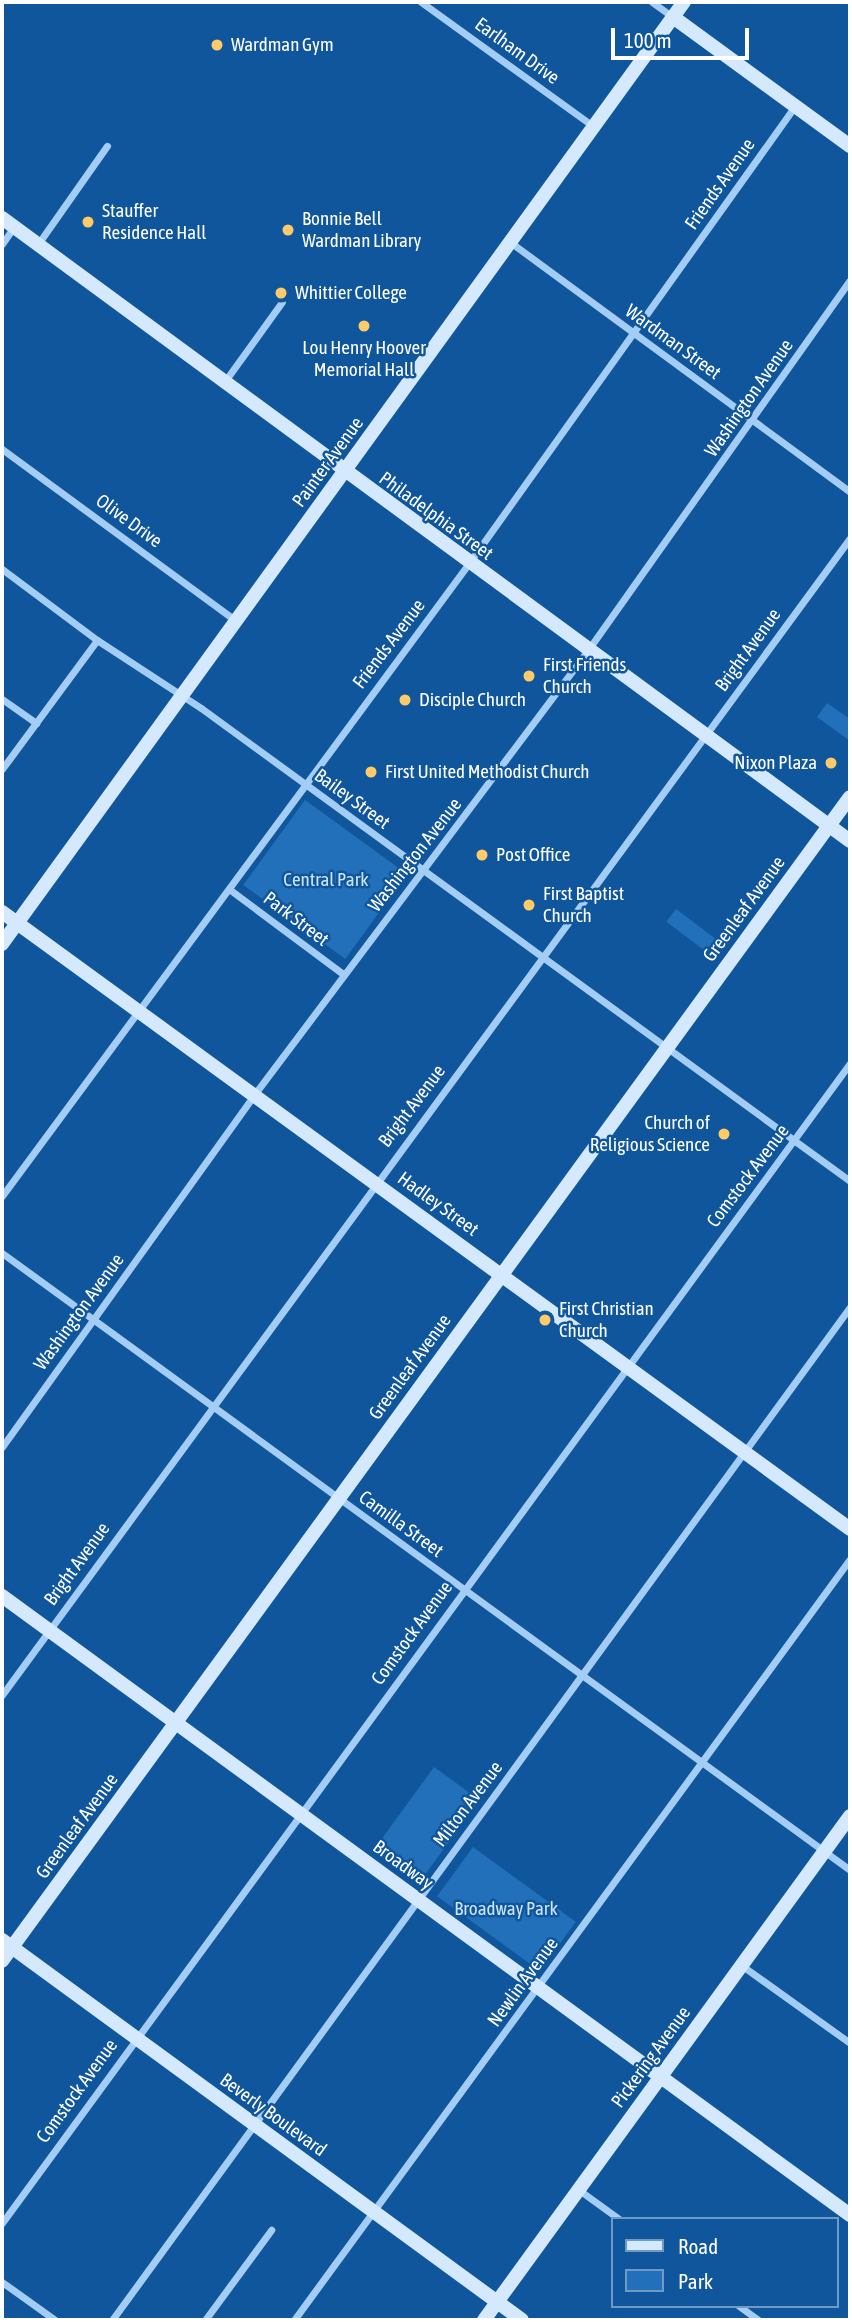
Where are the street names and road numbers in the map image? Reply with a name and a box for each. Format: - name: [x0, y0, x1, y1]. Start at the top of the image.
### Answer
- street label: Earlham Drive: [470, 13, 564, 89]
- street label: Friends Avenue: [680, 134, 760, 234]
- street label: Wardman Street: [621, 300, 725, 384]
- street label: Washington Avenue: [700, 335, 798, 461]
- street label: Painter Avenue: [288, 412, 368, 512]
- street label: Philadelphia Street: [375, 467, 497, 565]
- street label: Olive Drive: [91, 489, 167, 553]
- street label: Friends Avenue: [348, 595, 430, 693]
- street label: Bright Avenue: [710, 604, 786, 696]
- street label: Bailey Street: [310, 764, 394, 834]
- street label: Washington Avenue: [363, 793, 467, 917]
- street label: Greenleaf Avenue: [698, 852, 790, 966]
- street label: Park Street: [259, 887, 333, 951]
- street label: Bright Avenue: [374, 1060, 450, 1152]
- street label: Comstock Avenue: [702, 1120, 794, 1232]
- street label: Hadley Street: [393, 1167, 483, 1241]
- street label: Washington Avenue: [29, 1249, 129, 1375]
- street label: Greenleaf Avenue: [364, 1310, 456, 1424]
- street label: Camilla Street: [354, 1486, 448, 1562]
- street label: Bright Avenue: [39, 1518, 115, 1610]
- street label: Comstock Avenue: [367, 1577, 457, 1689]
- street label: Milton Avenue: [429, 1757, 507, 1851]
- street label: Greenleaf Avenue: [31, 1769, 123, 1883]
- street label: Broadway: [368, 1835, 438, 1895]
- street label: Newlin Avenue: [483, 1933, 563, 2031]
- street label: Pickering Avenue: [607, 2002, 695, 2112]
- street label: Comstock Avenue: [32, 2035, 122, 2147]
- street label: Beverly Boulevard: [215, 2069, 331, 2161]

